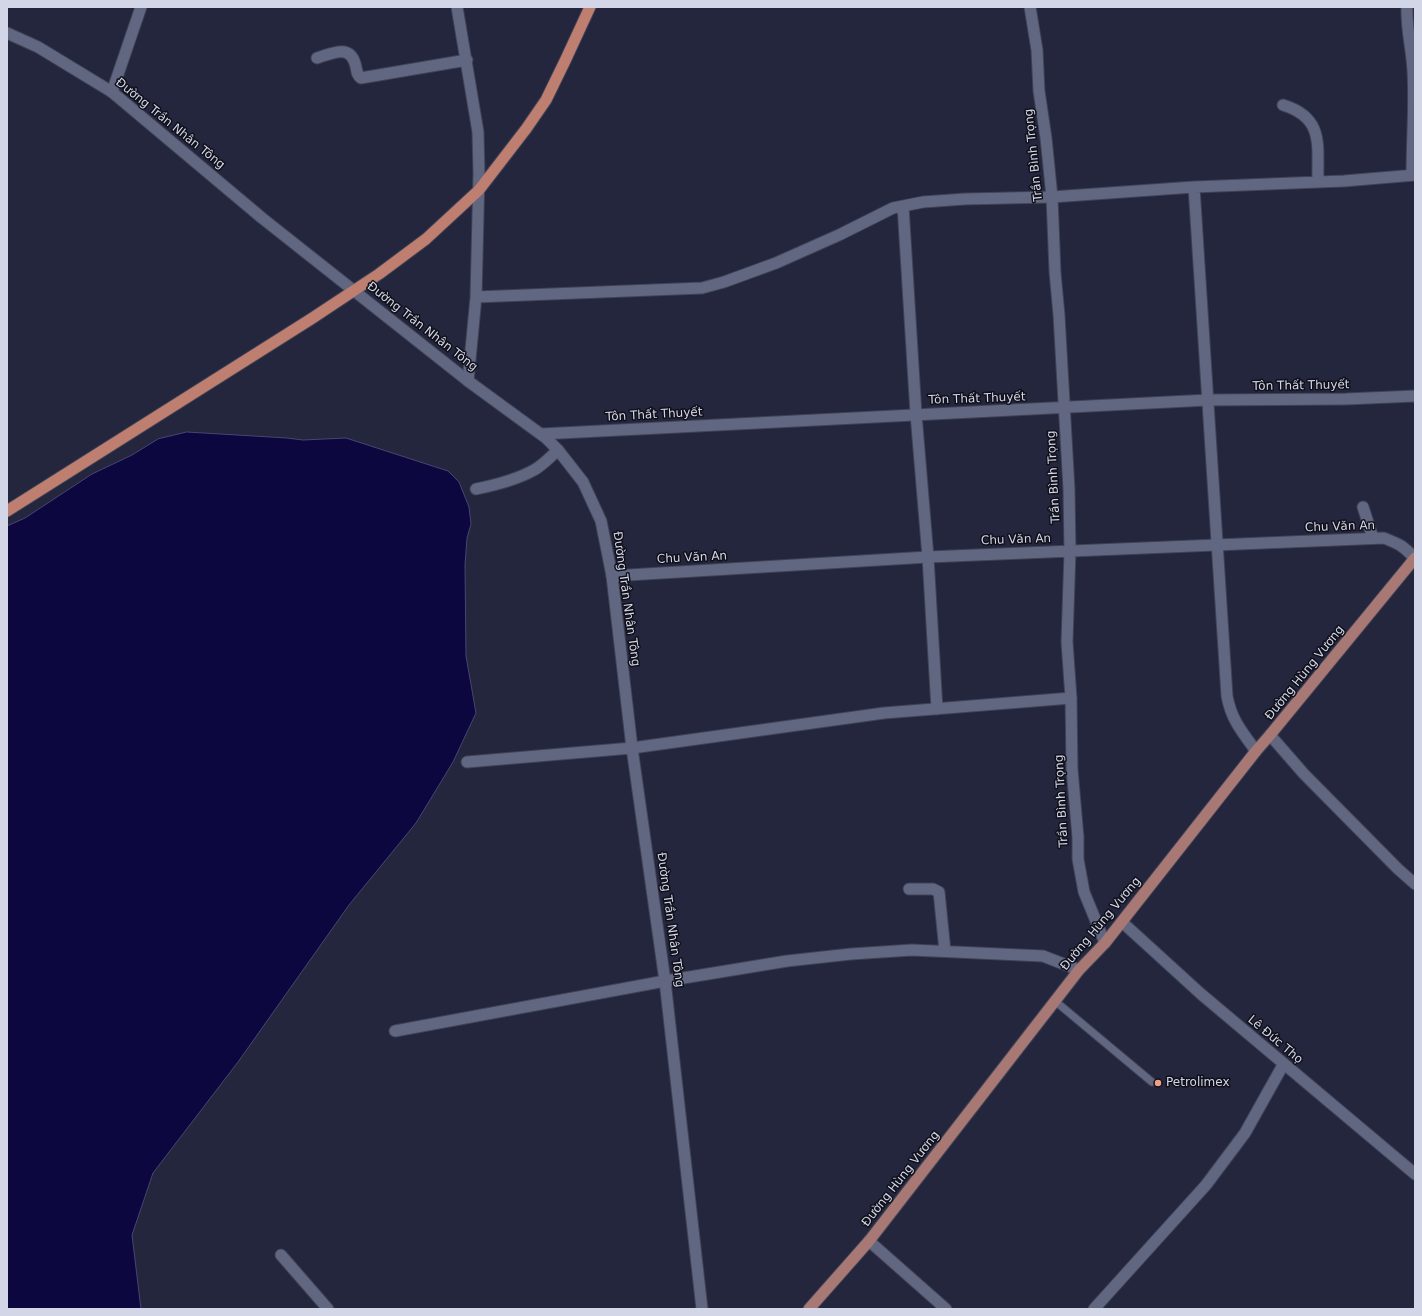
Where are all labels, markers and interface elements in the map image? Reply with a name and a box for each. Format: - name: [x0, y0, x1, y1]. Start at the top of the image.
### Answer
- street label: Đường Trần Nhân Tông: [113, 76, 227, 172]
- street label: Trần Bình Trọng: [1022, 108, 1046, 202]
- street label: Đường Trần Nhân Tông: [364, 279, 480, 375]
- street label: Tôn Thất Thuyết: [1252, 378, 1350, 394]
- street label: Tôn Thất Thuyết: [928, 390, 1026, 408]
- street label: Tôn Thất Thuyết: [605, 405, 703, 425]
- street label: Trần Bình Trọng: [1044, 430, 1064, 524]
- street label: Chu Văn An: [1305, 519, 1375, 535]
- street label: Đường Trần Nhân Tông: [609, 531, 643, 667]
- street label: Chu Văn An: [981, 532, 1051, 548]
- street label: Chu Văn An: [657, 549, 727, 567]
- street label: Đường Hùng Vương: [1262, 623, 1348, 723]
- street label: Trần Bình Trọng: [1052, 754, 1072, 848]
- street label: Đường Trần Nhân Tông: [653, 852, 687, 988]
- street label: Đường Hùng Vương: [1058, 874, 1144, 974]
- street label: Lê Đức Thọ: [1245, 1013, 1305, 1067]
- place label: Petrolimex: [1166, 1076, 1230, 1090]
- marker: Petrolimex: [1153, 1078, 1163, 1088]
- street label: Đường Hùng Vương: [859, 1128, 943, 1230]

